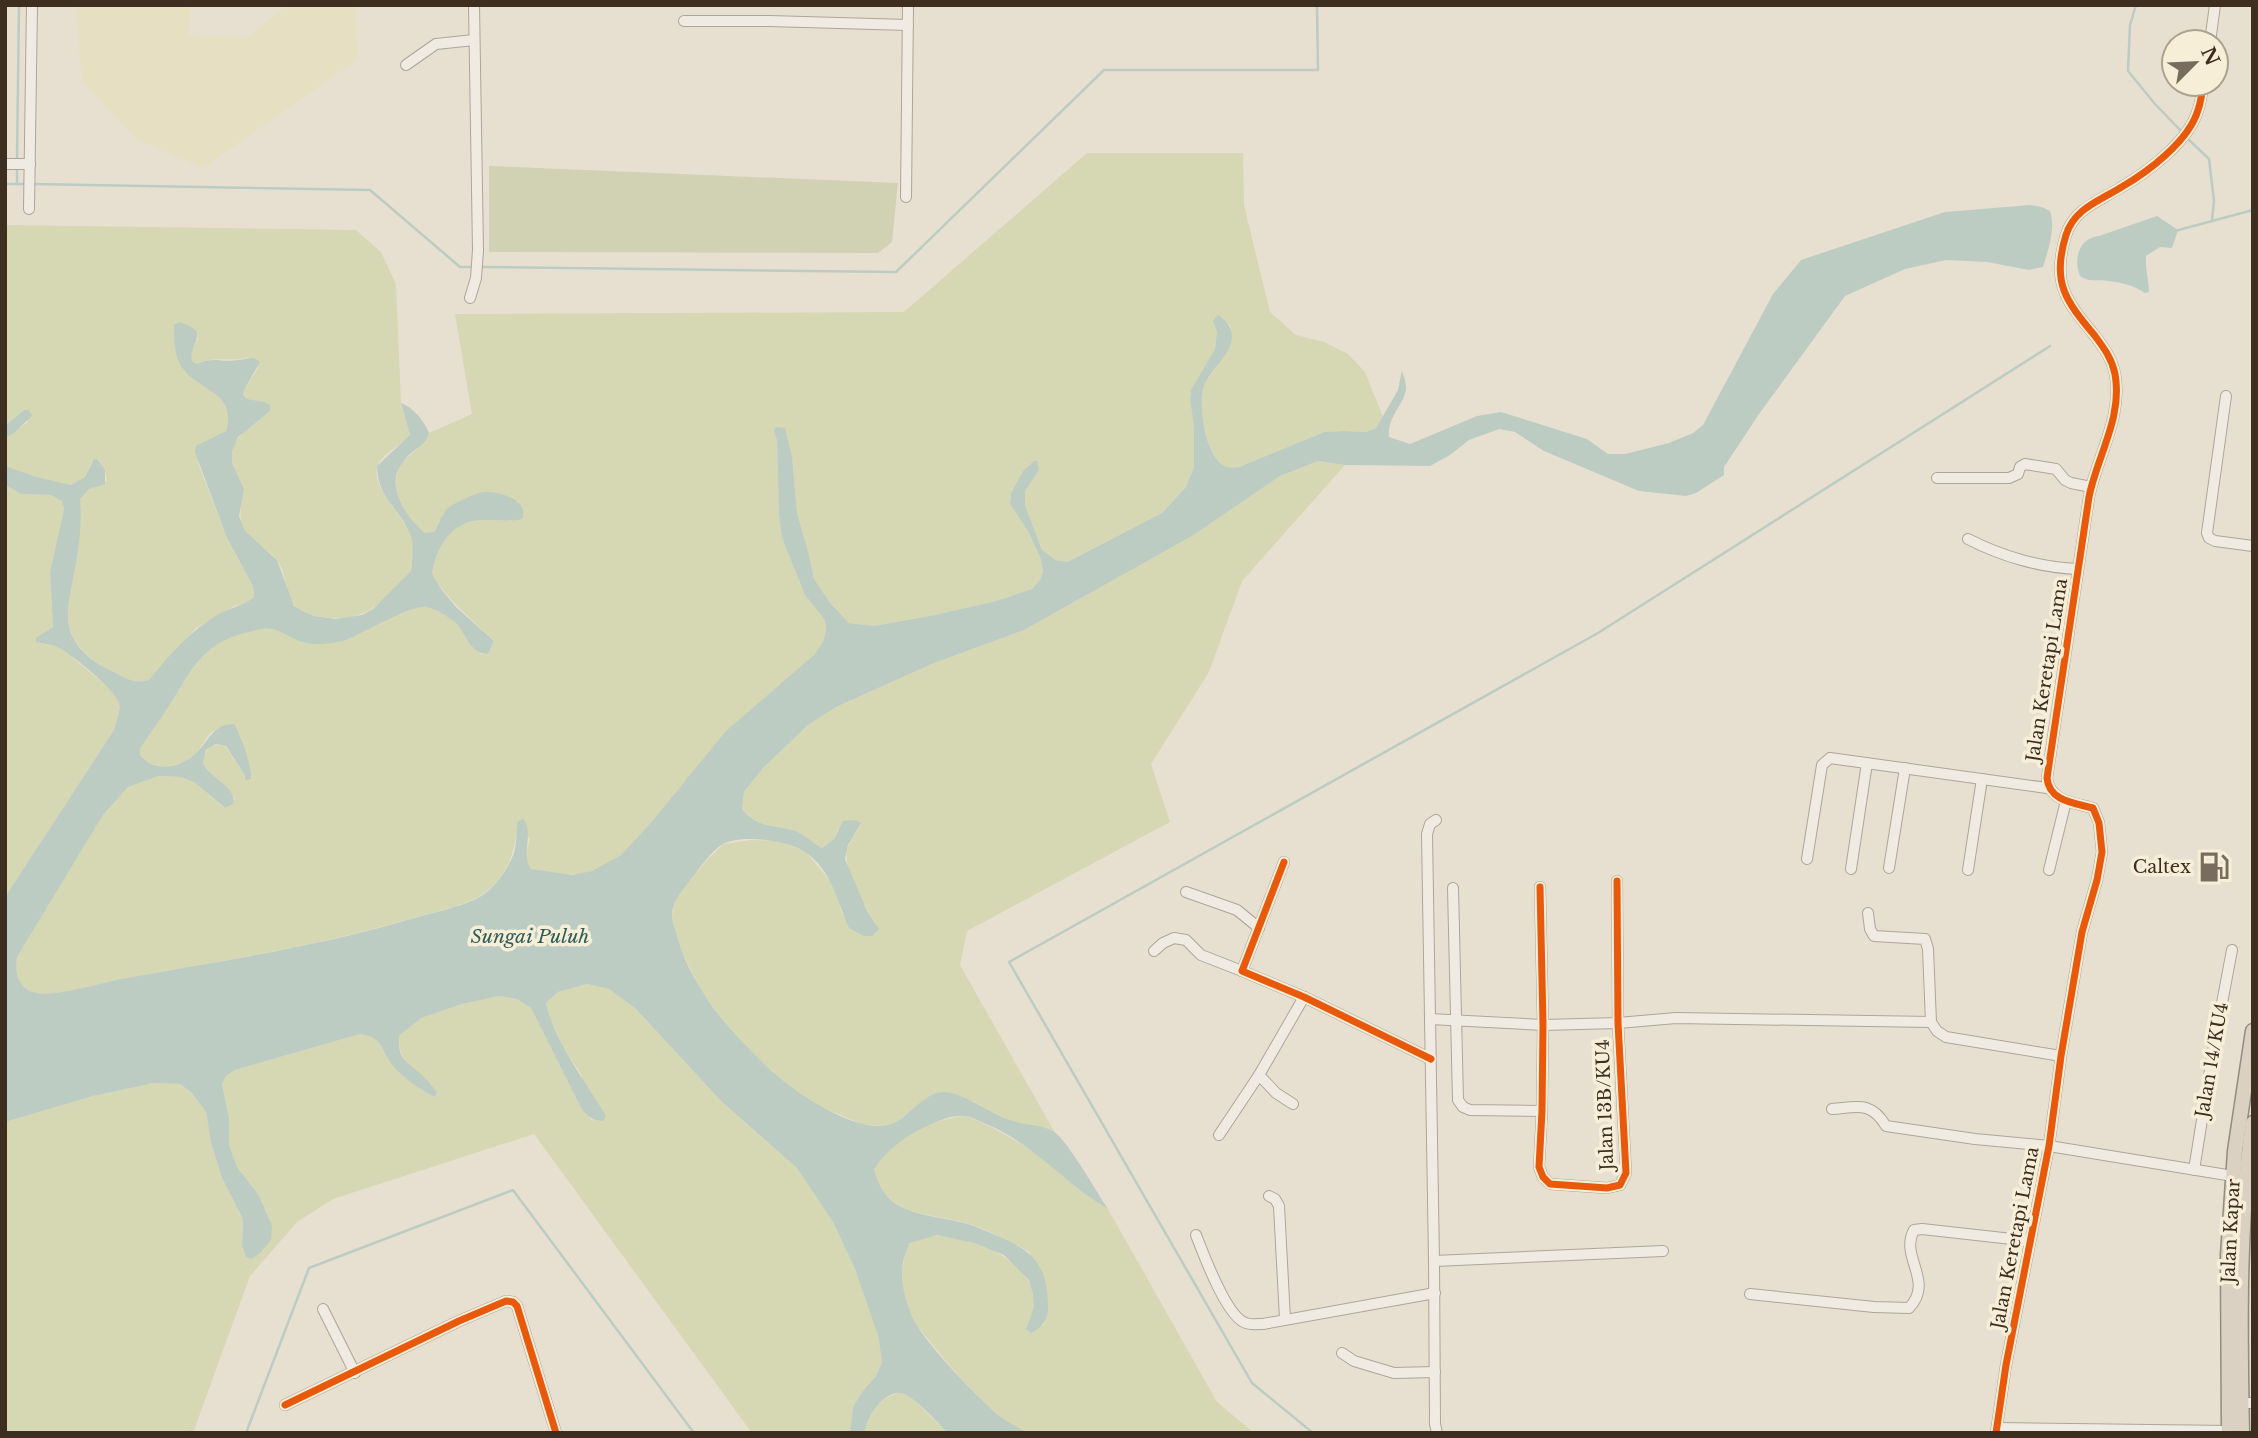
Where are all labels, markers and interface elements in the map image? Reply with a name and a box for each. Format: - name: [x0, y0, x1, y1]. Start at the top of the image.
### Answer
- north arrow: [2160, 28, 2230, 98]
- text: N: [2196, 43, 2224, 69]
- street label: Jalan Keretapi Lama: [2021, 577, 2072, 765]
- fuel station icon: Caltex: [2197, 850, 2231, 884]
- place label: Caltex: [2133, 856, 2191, 878]
- water label: Sungai Puluh: [471, 925, 590, 948]
- street label: Jalan 14/KU4: [2191, 1001, 2233, 1121]
- street label: Jalan 13B/KU4: [1592, 1039, 1618, 1173]
- street label: Jalan Keretapi Lama: [1986, 1145, 2043, 1333]
- street label: Jalan Kapar: [2217, 1178, 2245, 1286]

